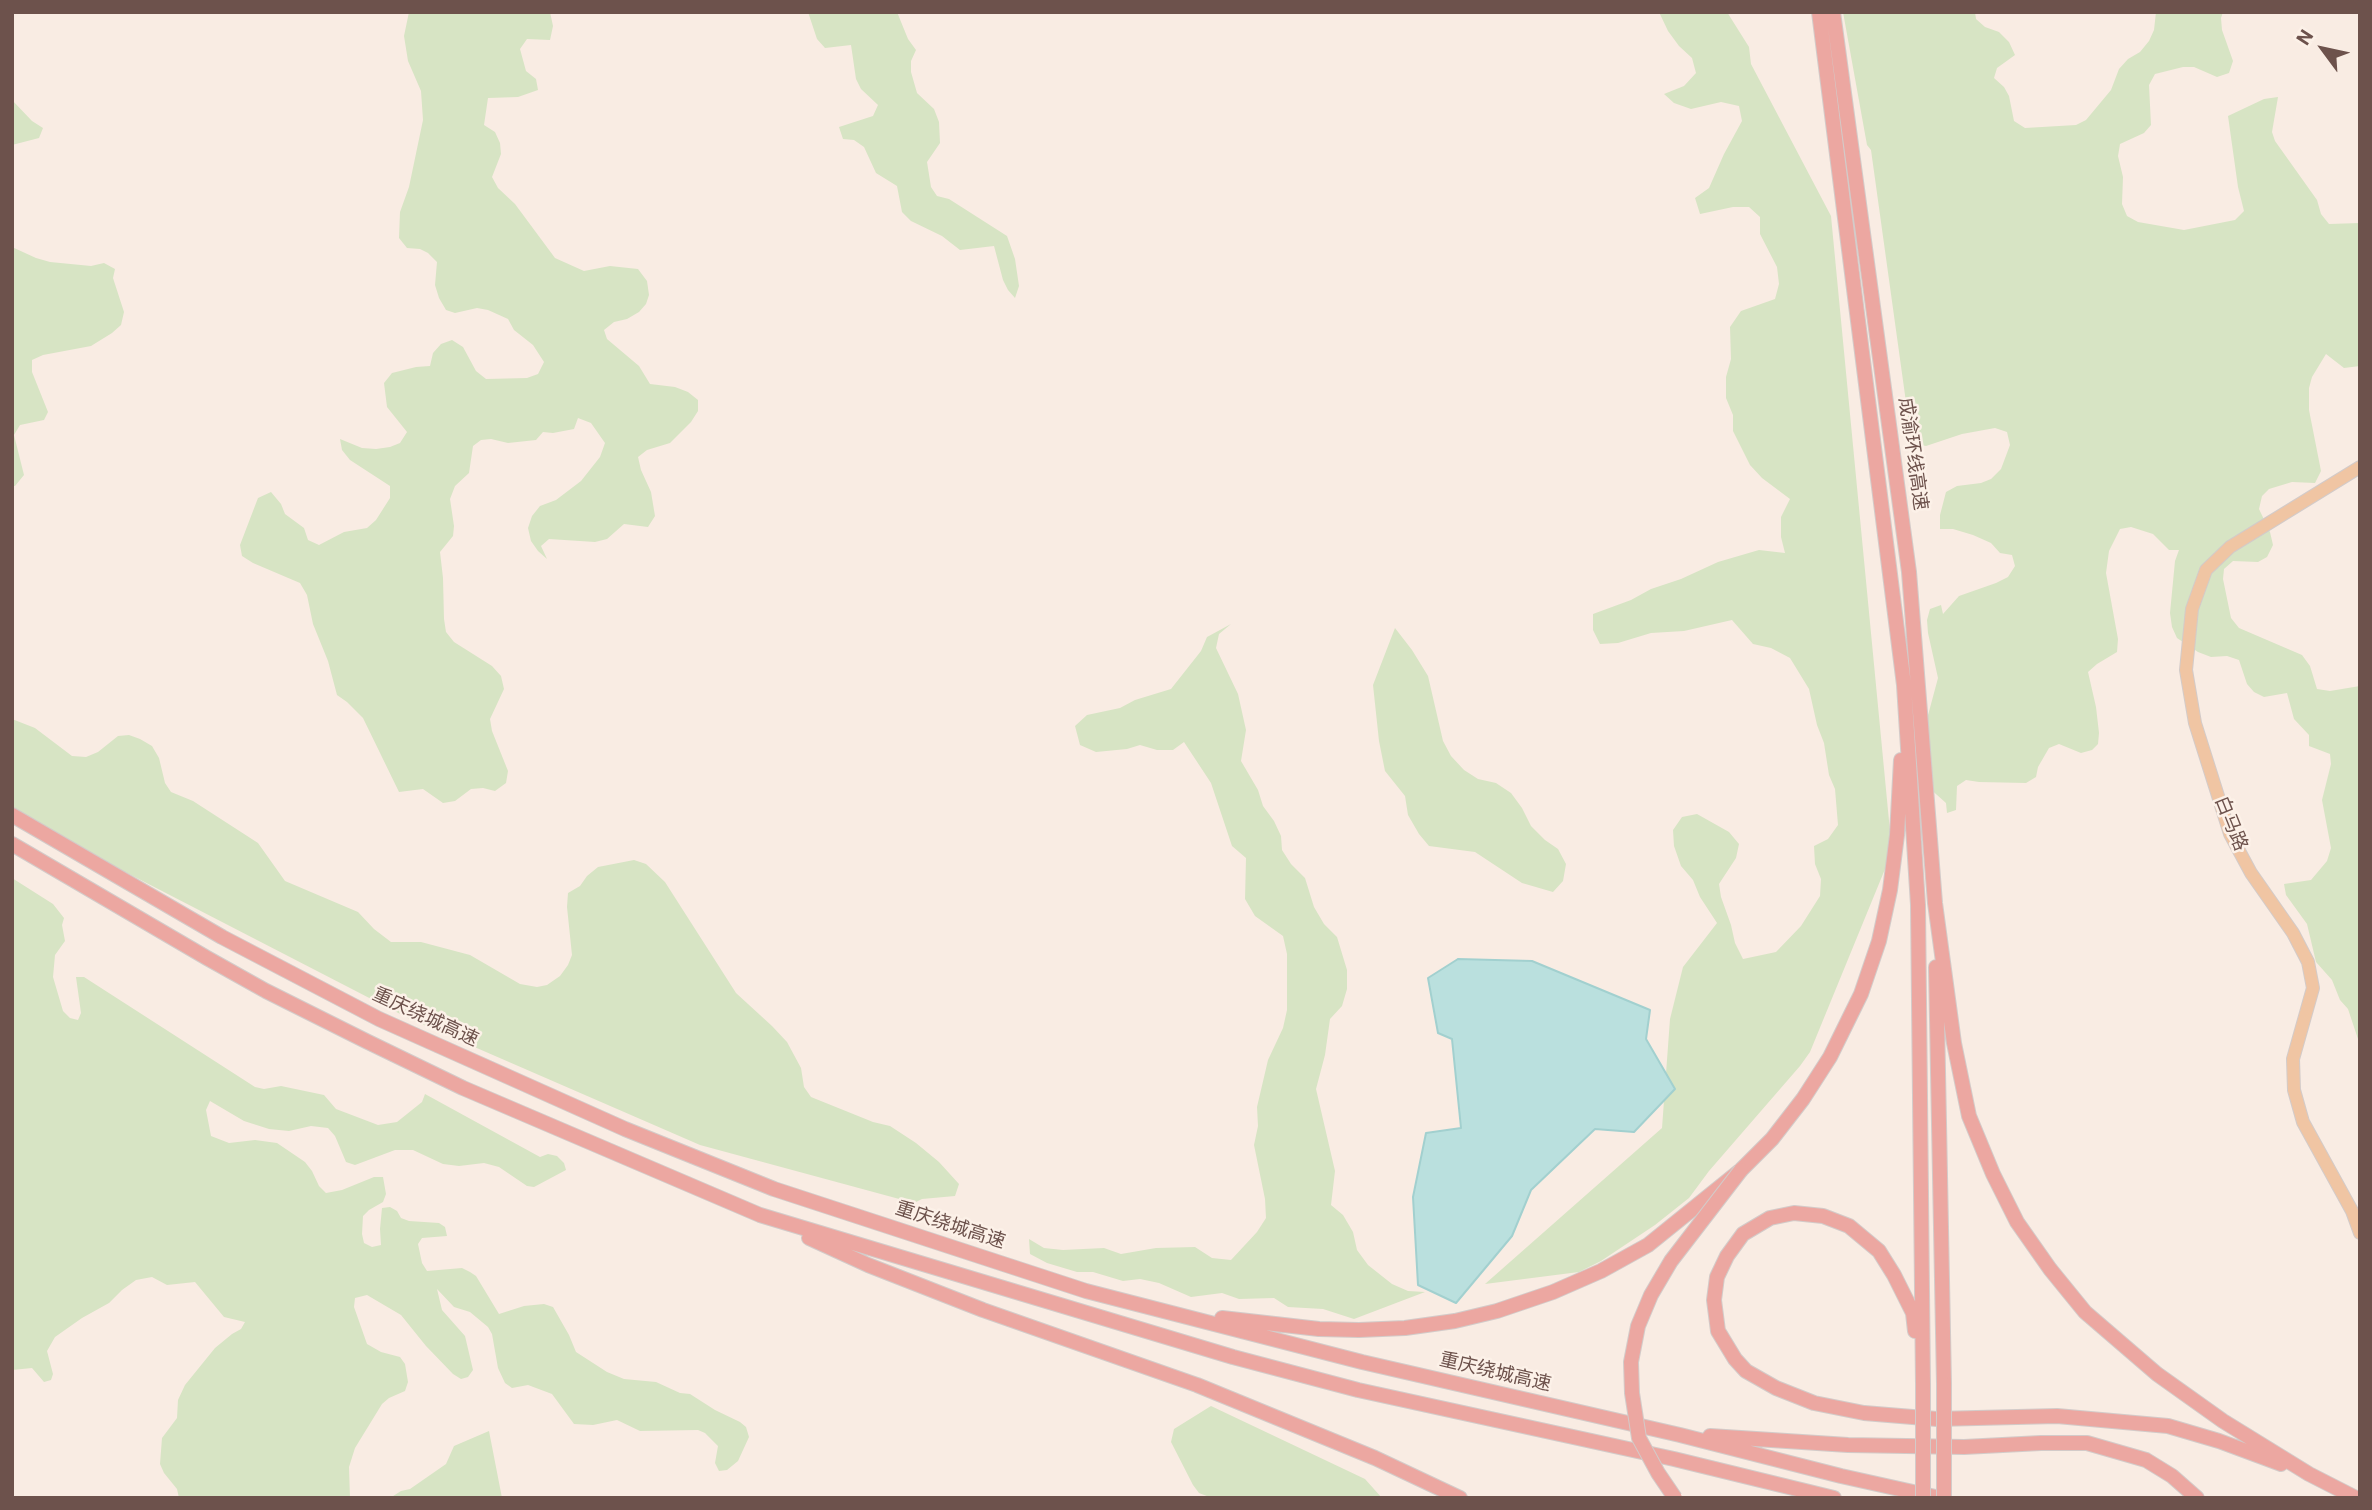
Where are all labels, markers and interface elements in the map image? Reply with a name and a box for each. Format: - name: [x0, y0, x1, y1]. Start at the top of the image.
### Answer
- north arrow: [2288, 14, 2358, 84]
- text: N: [2292, 25, 2318, 49]
- street label: 成渝环线高速: [1893, 396, 1931, 512]
- street label: 白马路: [2209, 793, 2251, 855]
- street label: 重庆绕城高速: [369, 984, 481, 1052]
- street label: 重庆绕城高速: [892, 1198, 1008, 1254]
- street label: 重庆绕城高速: [1437, 1349, 1553, 1397]

